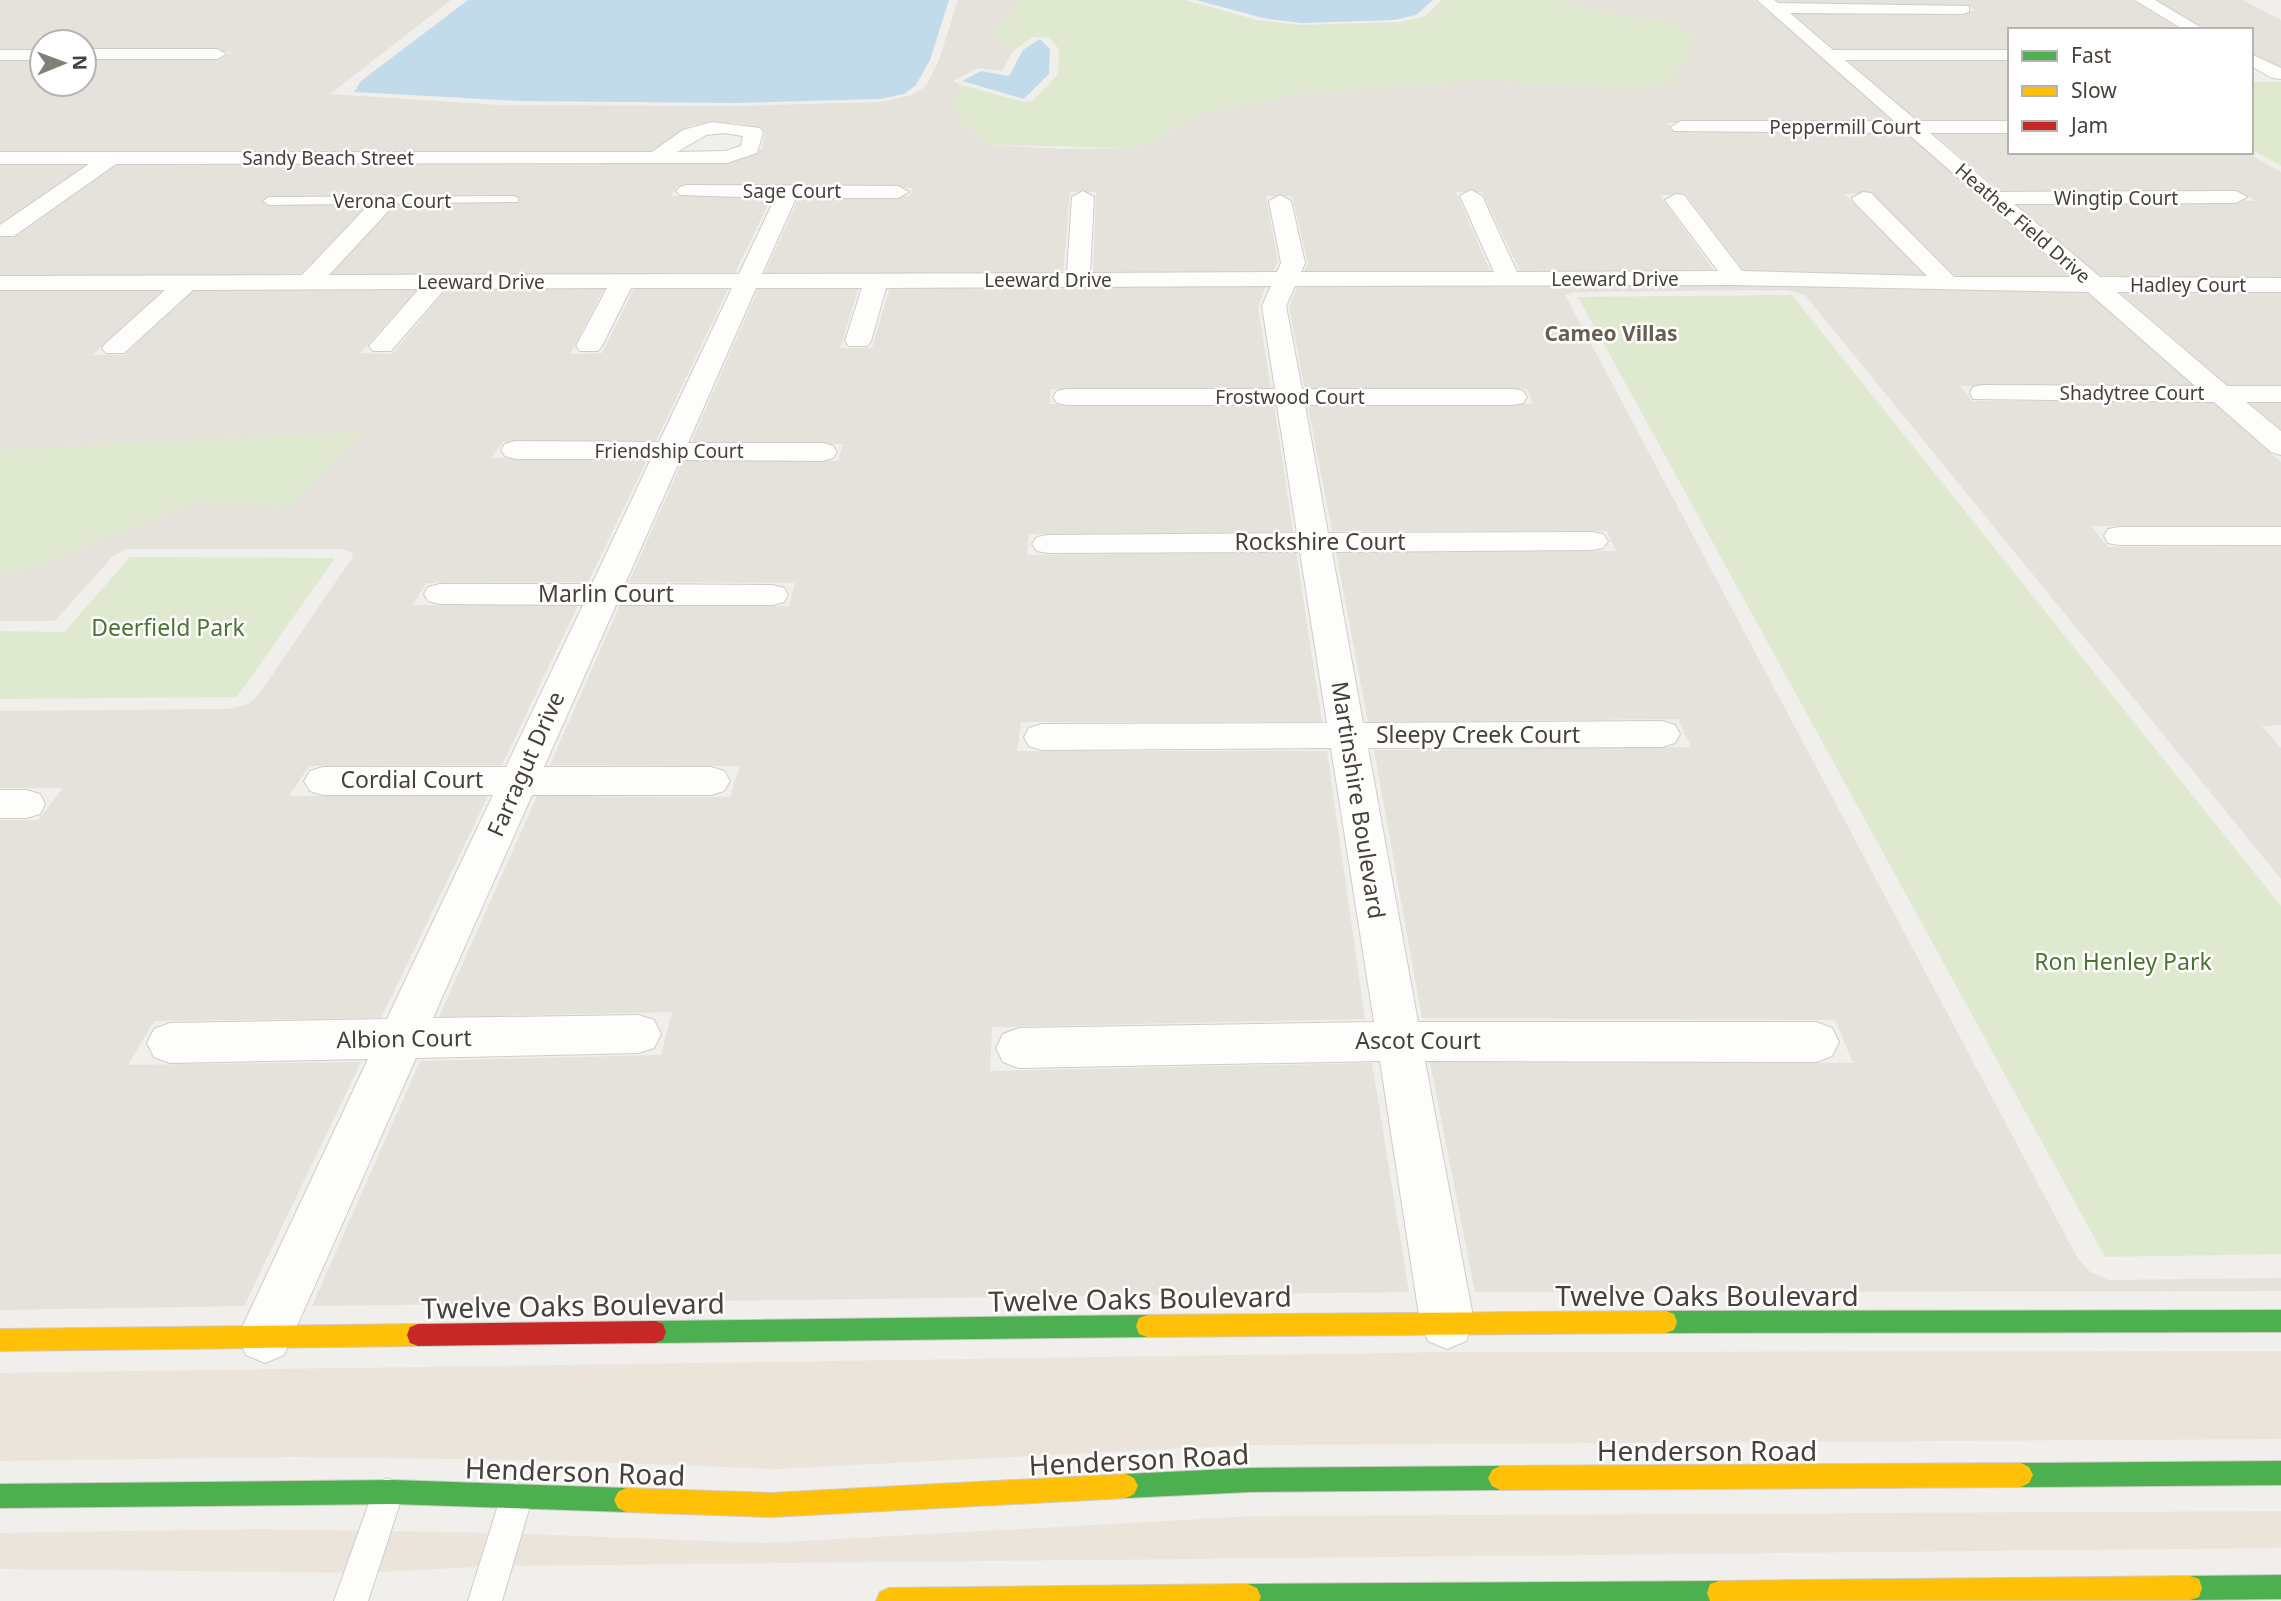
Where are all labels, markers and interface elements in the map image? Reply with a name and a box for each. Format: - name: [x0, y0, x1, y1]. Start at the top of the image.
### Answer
- north arrow: [28, 28, 98, 98]
- legend: [2008, 28, 2253, 154]
- text: Fast: [2071, 41, 2112, 69]
- text: N: [67, 55, 93, 71]
- text: Slow: [2071, 76, 2117, 104]
- text: Jam: [2069, 111, 2108, 139]
- street label: Peppermill Court: [1769, 114, 1921, 140]
- street label: Sandy Beach Street: [242, 145, 414, 171]
- street label: Heather Field Drive: [1950, 157, 2096, 289]
- street label: Sage Court: [743, 178, 841, 204]
- street label: Wingtip Court: [2054, 185, 2178, 211]
- street label: Verona Court: [333, 188, 451, 214]
- street label: Leeward Drive: [1551, 266, 1679, 292]
- street label: Leeward Drive: [984, 267, 1112, 293]
- street label: Leeward Drive: [417, 269, 545, 295]
- street label: Hadley Court: [2130, 272, 2246, 298]
- district label: Cameo Villas: [1544, 319, 1678, 347]
- street label: Shadytree Court: [2060, 380, 2205, 406]
- street label: Frostwood Court: [1215, 384, 1365, 410]
- street label: Friendship Court: [594, 438, 744, 464]
- street label: Rockshire Court: [1234, 525, 1406, 557]
- street label: Marlin Court: [538, 577, 674, 609]
- park label: Deerfield Park: [91, 611, 246, 643]
- street label: Martinshire Boulevard: [1324, 679, 1394, 921]
- street label: Farragut Drive: [479, 686, 571, 841]
- street label: Sleepy Creek Court: [1376, 718, 1580, 750]
- street label: Cordial Court: [341, 763, 483, 795]
- park label: Ron Henley Park: [2034, 945, 2212, 977]
- street label: Albion Court: [336, 1021, 472, 1055]
- street label: Ascot Court: [1355, 1024, 1481, 1056]
- street label: Twelve Oaks Boulevard: [988, 1276, 1292, 1320]
- street label: Twelve Oaks Boulevard: [1555, 1276, 1859, 1314]
- street label: Twelve Oaks Boulevard: [421, 1283, 725, 1327]
- street label: Henderson Road: [1597, 1431, 1817, 1469]
- street label: Henderson Road: [1028, 1434, 1250, 1484]
- street label: Henderson Road: [464, 1448, 686, 1494]

